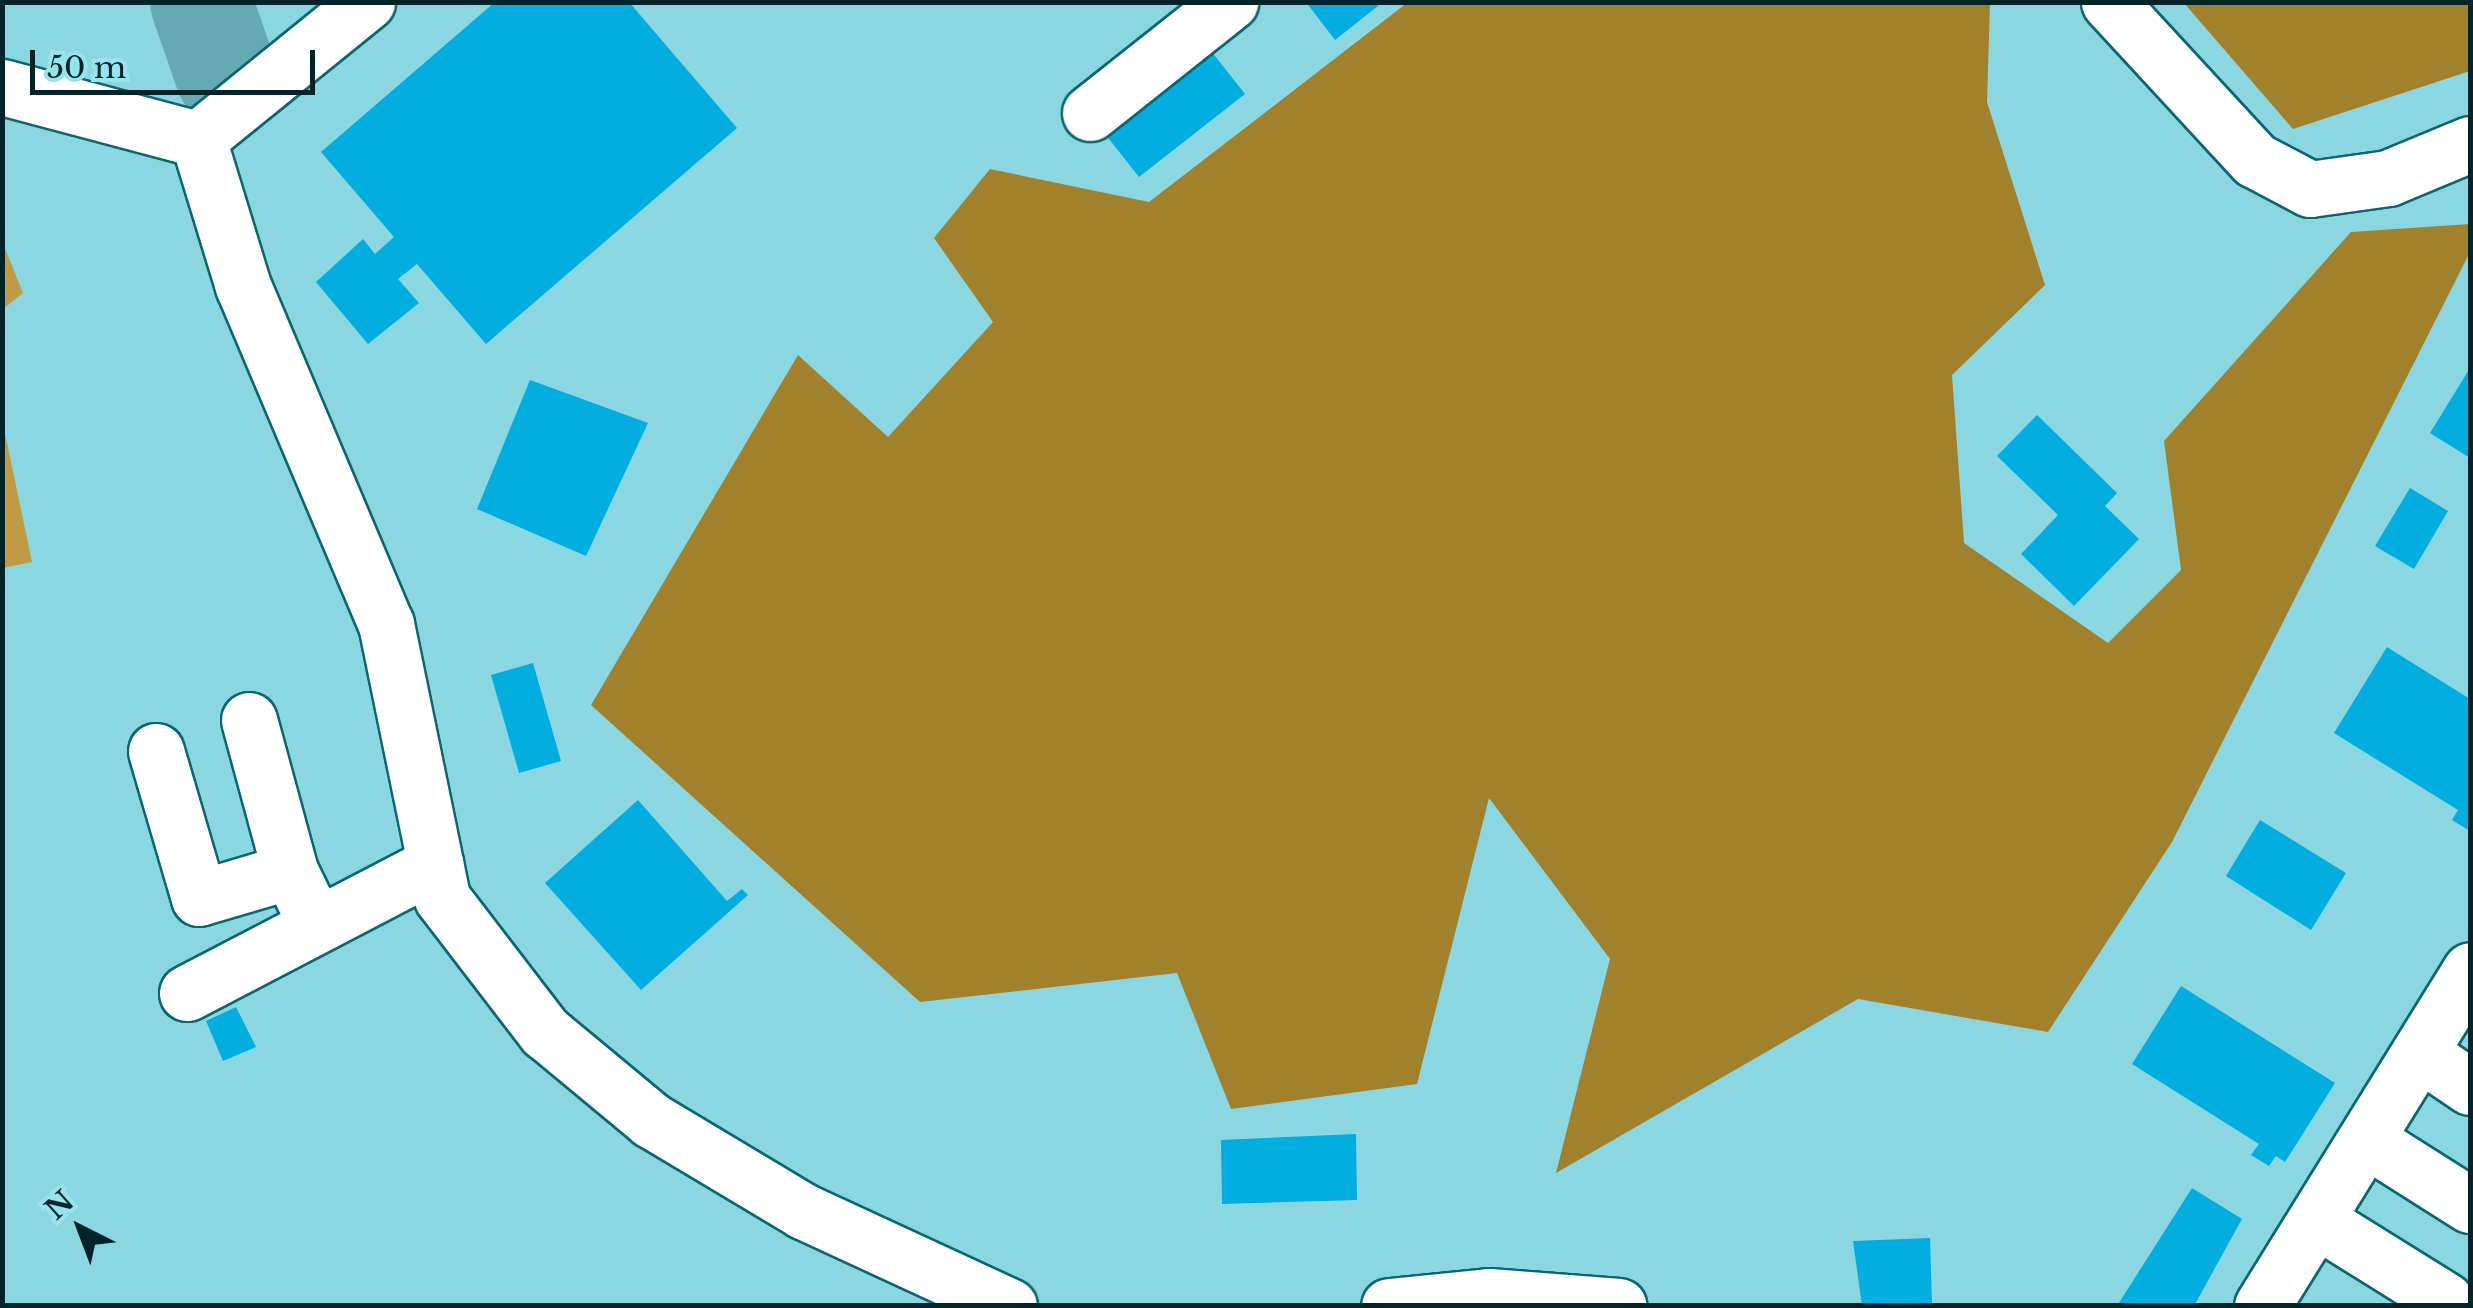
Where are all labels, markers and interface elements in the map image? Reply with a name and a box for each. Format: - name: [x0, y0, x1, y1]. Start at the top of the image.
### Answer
- scale bar: [35, 30, 320, 92]
- text: 50 m: [47, 49, 126, 86]
- north arrow: [30, 1178, 130, 1278]
- text: N: [38, 1184, 81, 1227]

